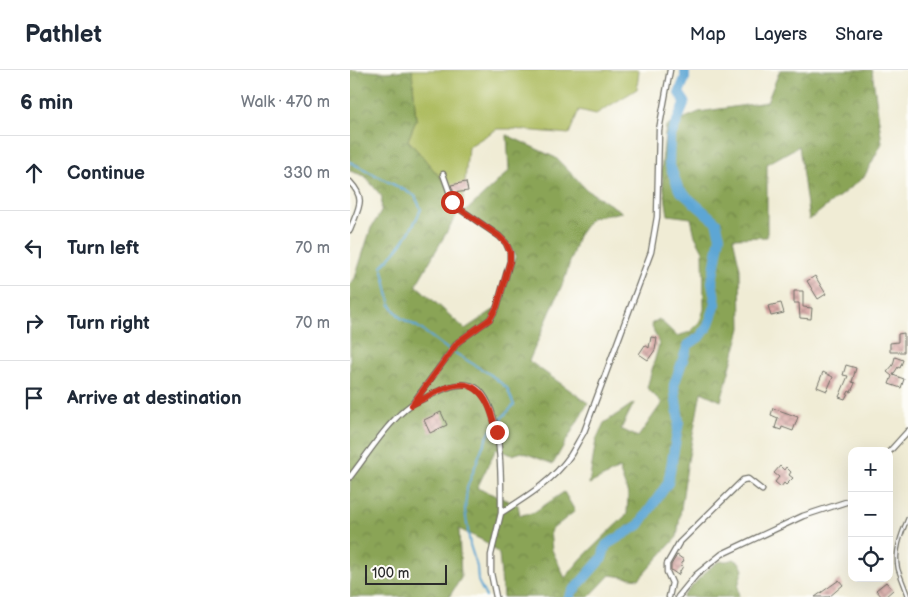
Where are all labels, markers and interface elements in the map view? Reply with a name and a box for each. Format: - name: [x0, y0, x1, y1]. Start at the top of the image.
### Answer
- text: Pathlet: [25, 20, 102, 49]
- text: Map: [690, 24, 726, 45]
- text: Layers: [754, 24, 807, 45]
- text: Share: [835, 24, 883, 45]
- text: 6 min: [20, 90, 73, 115]
- text: Walk · 470 m: [241, 93, 330, 112]
- icon: ahead: [20, 159, 48, 187]
- text: Continue: [67, 162, 145, 185]
- text: 330 m: [283, 164, 330, 183]
- route start: [441, 191, 464, 214]
- icon: left: [20, 234, 48, 262]
- text: Turn left: [67, 237, 139, 260]
- text: 70 m: [295, 239, 330, 258]
- icon: right: [20, 309, 48, 337]
- text: Turn right: [67, 312, 150, 335]
- text: 70 m: [295, 314, 330, 333]
- icon: arrive: [20, 384, 48, 412]
- text: Arrive at destination: [67, 387, 242, 410]
- route end: [486, 421, 509, 444]
- map controls: [848, 447, 893, 582]
- button: +: [848, 447, 893, 492]
- button: −: [848, 492, 893, 537]
- button: locate: [848, 537, 893, 582]
- scale bar: [365, 562, 448, 585]
- text: 100 m: [372, 565, 409, 582]

